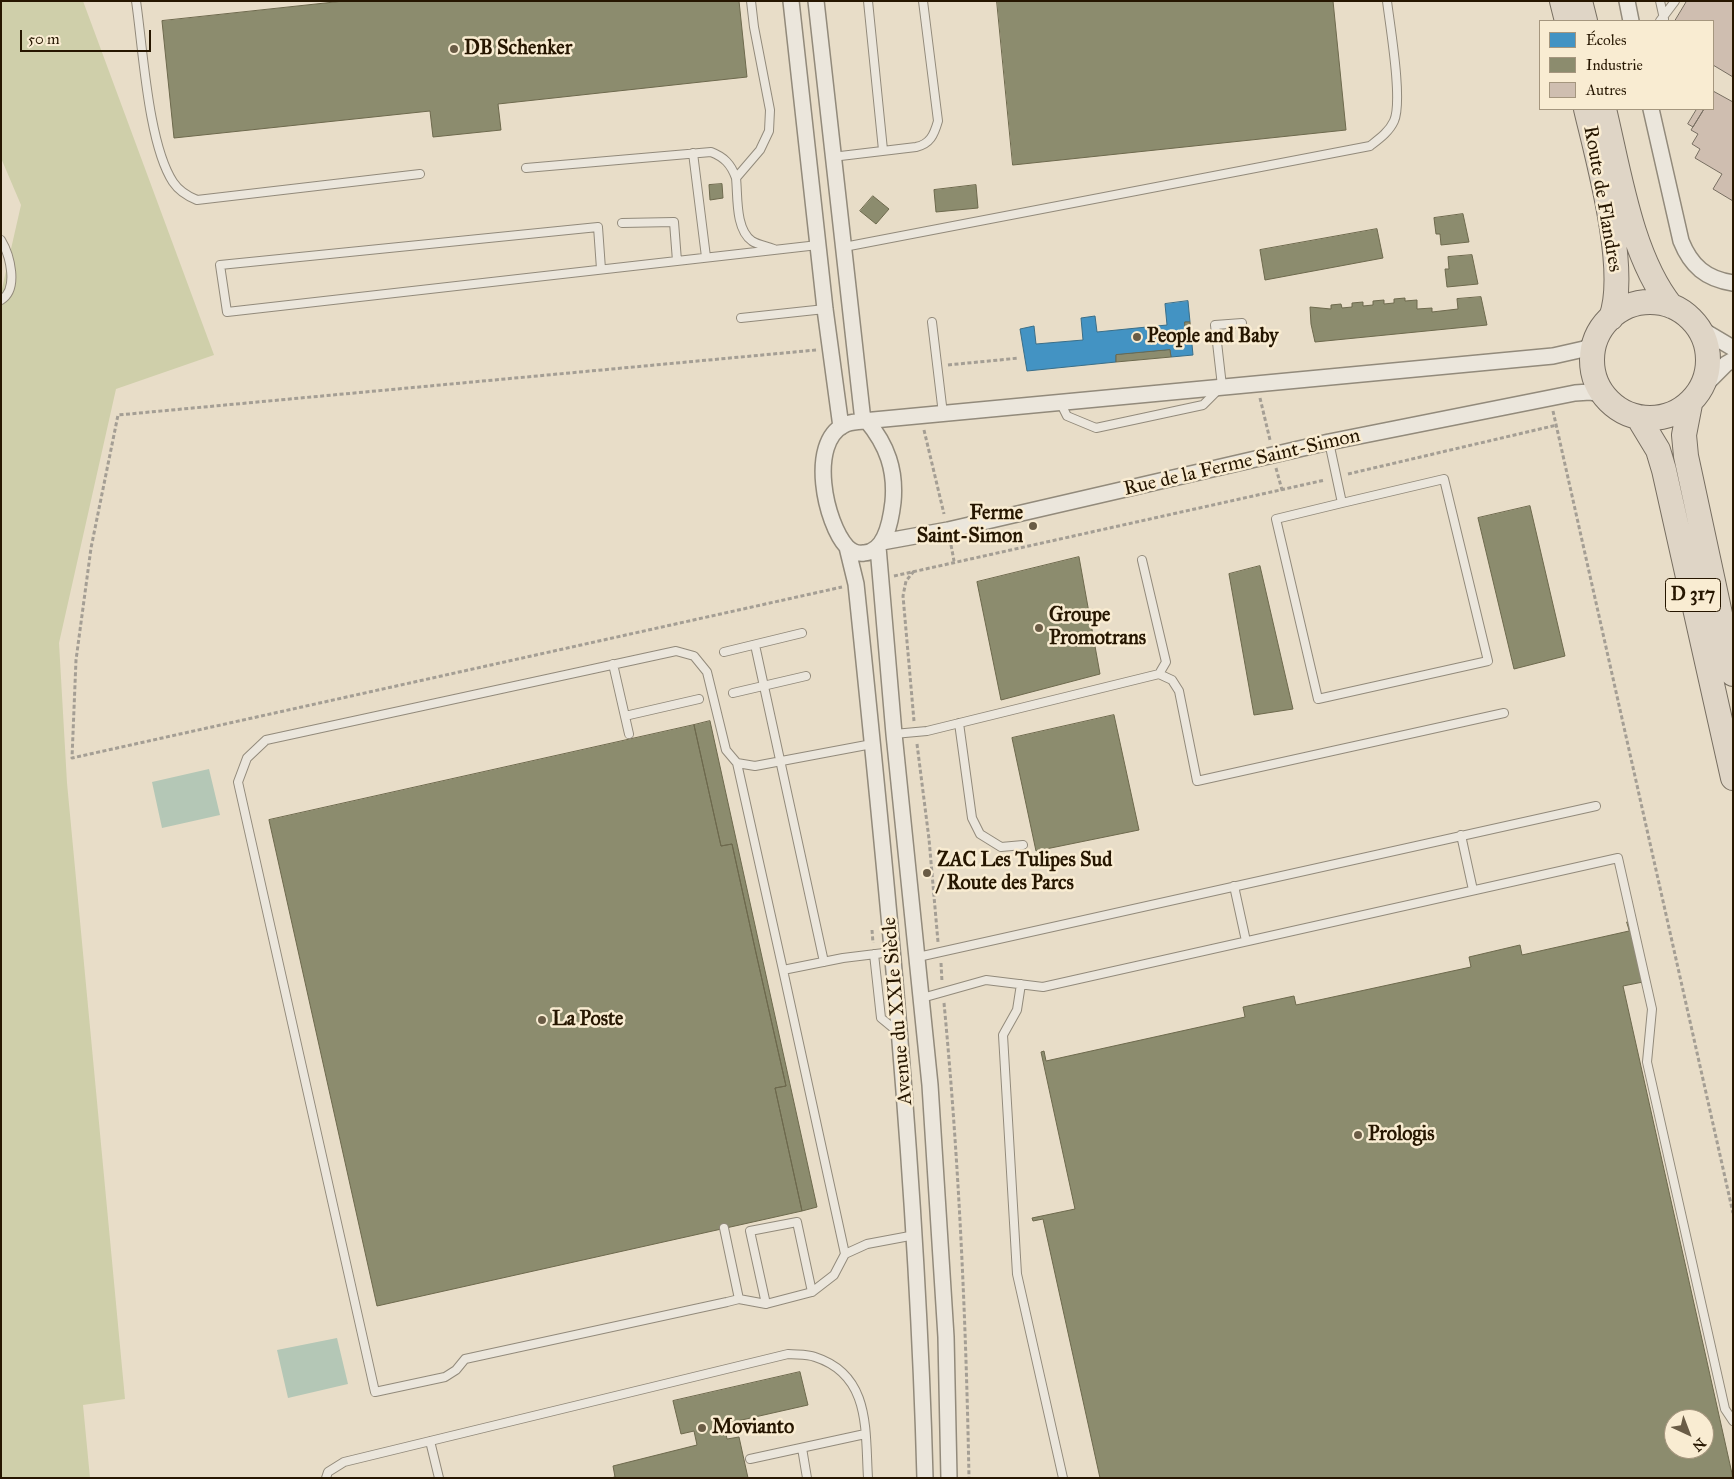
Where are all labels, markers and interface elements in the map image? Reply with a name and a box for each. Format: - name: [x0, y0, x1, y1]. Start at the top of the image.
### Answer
- scale bar: [22, 20, 154, 52]
- legend: [1539, 20, 1714, 110]
- text: 50 m: [28, 30, 60, 48]
- text: Écoles: [1586, 31, 1626, 49]
- place label: DB Schenker: [464, 37, 572, 61]
- marker: DB Schenker: [448, 43, 460, 55]
- text: Industrie: [1586, 56, 1643, 74]
- text: Autres: [1586, 81, 1626, 99]
- street label: Route de Flandres: [1577, 124, 1627, 274]
- place label: People and Baby: [1147, 325, 1278, 349]
- marker: People and Baby: [1131, 331, 1143, 343]
- street label: Rue de la Ferme Saint-Simon: [1121, 424, 1363, 502]
- place label: Ferme Saint-Simon: [917, 502, 1023, 549]
- marker: Ferme Saint-Simon: [1027, 520, 1039, 532]
- road number: D 317: [1666, 578, 1720, 612]
- place label: Groupe Promotrans: [1049, 604, 1146, 651]
- marker: Groupe Promotrans: [1033, 622, 1045, 634]
- place label: ZAC Les Tulipes Sud / Route des Parcs: [937, 849, 1112, 896]
- marker: ZAC Les Tulipes Sud / Route des Parcs: [921, 867, 933, 879]
- street label: Avenue du XXIe Siècle: [878, 916, 918, 1106]
- place label: La Poste: [552, 1008, 623, 1032]
- marker: La Poste: [536, 1014, 548, 1026]
- place label: Prologis: [1368, 1123, 1435, 1147]
- marker: Prologis: [1352, 1129, 1364, 1141]
- north arrow: [1664, 1409, 1714, 1459]
- place label: Movianto: [712, 1416, 794, 1440]
- marker: Movianto: [696, 1422, 708, 1434]
- text: N: [1689, 1434, 1709, 1455]

